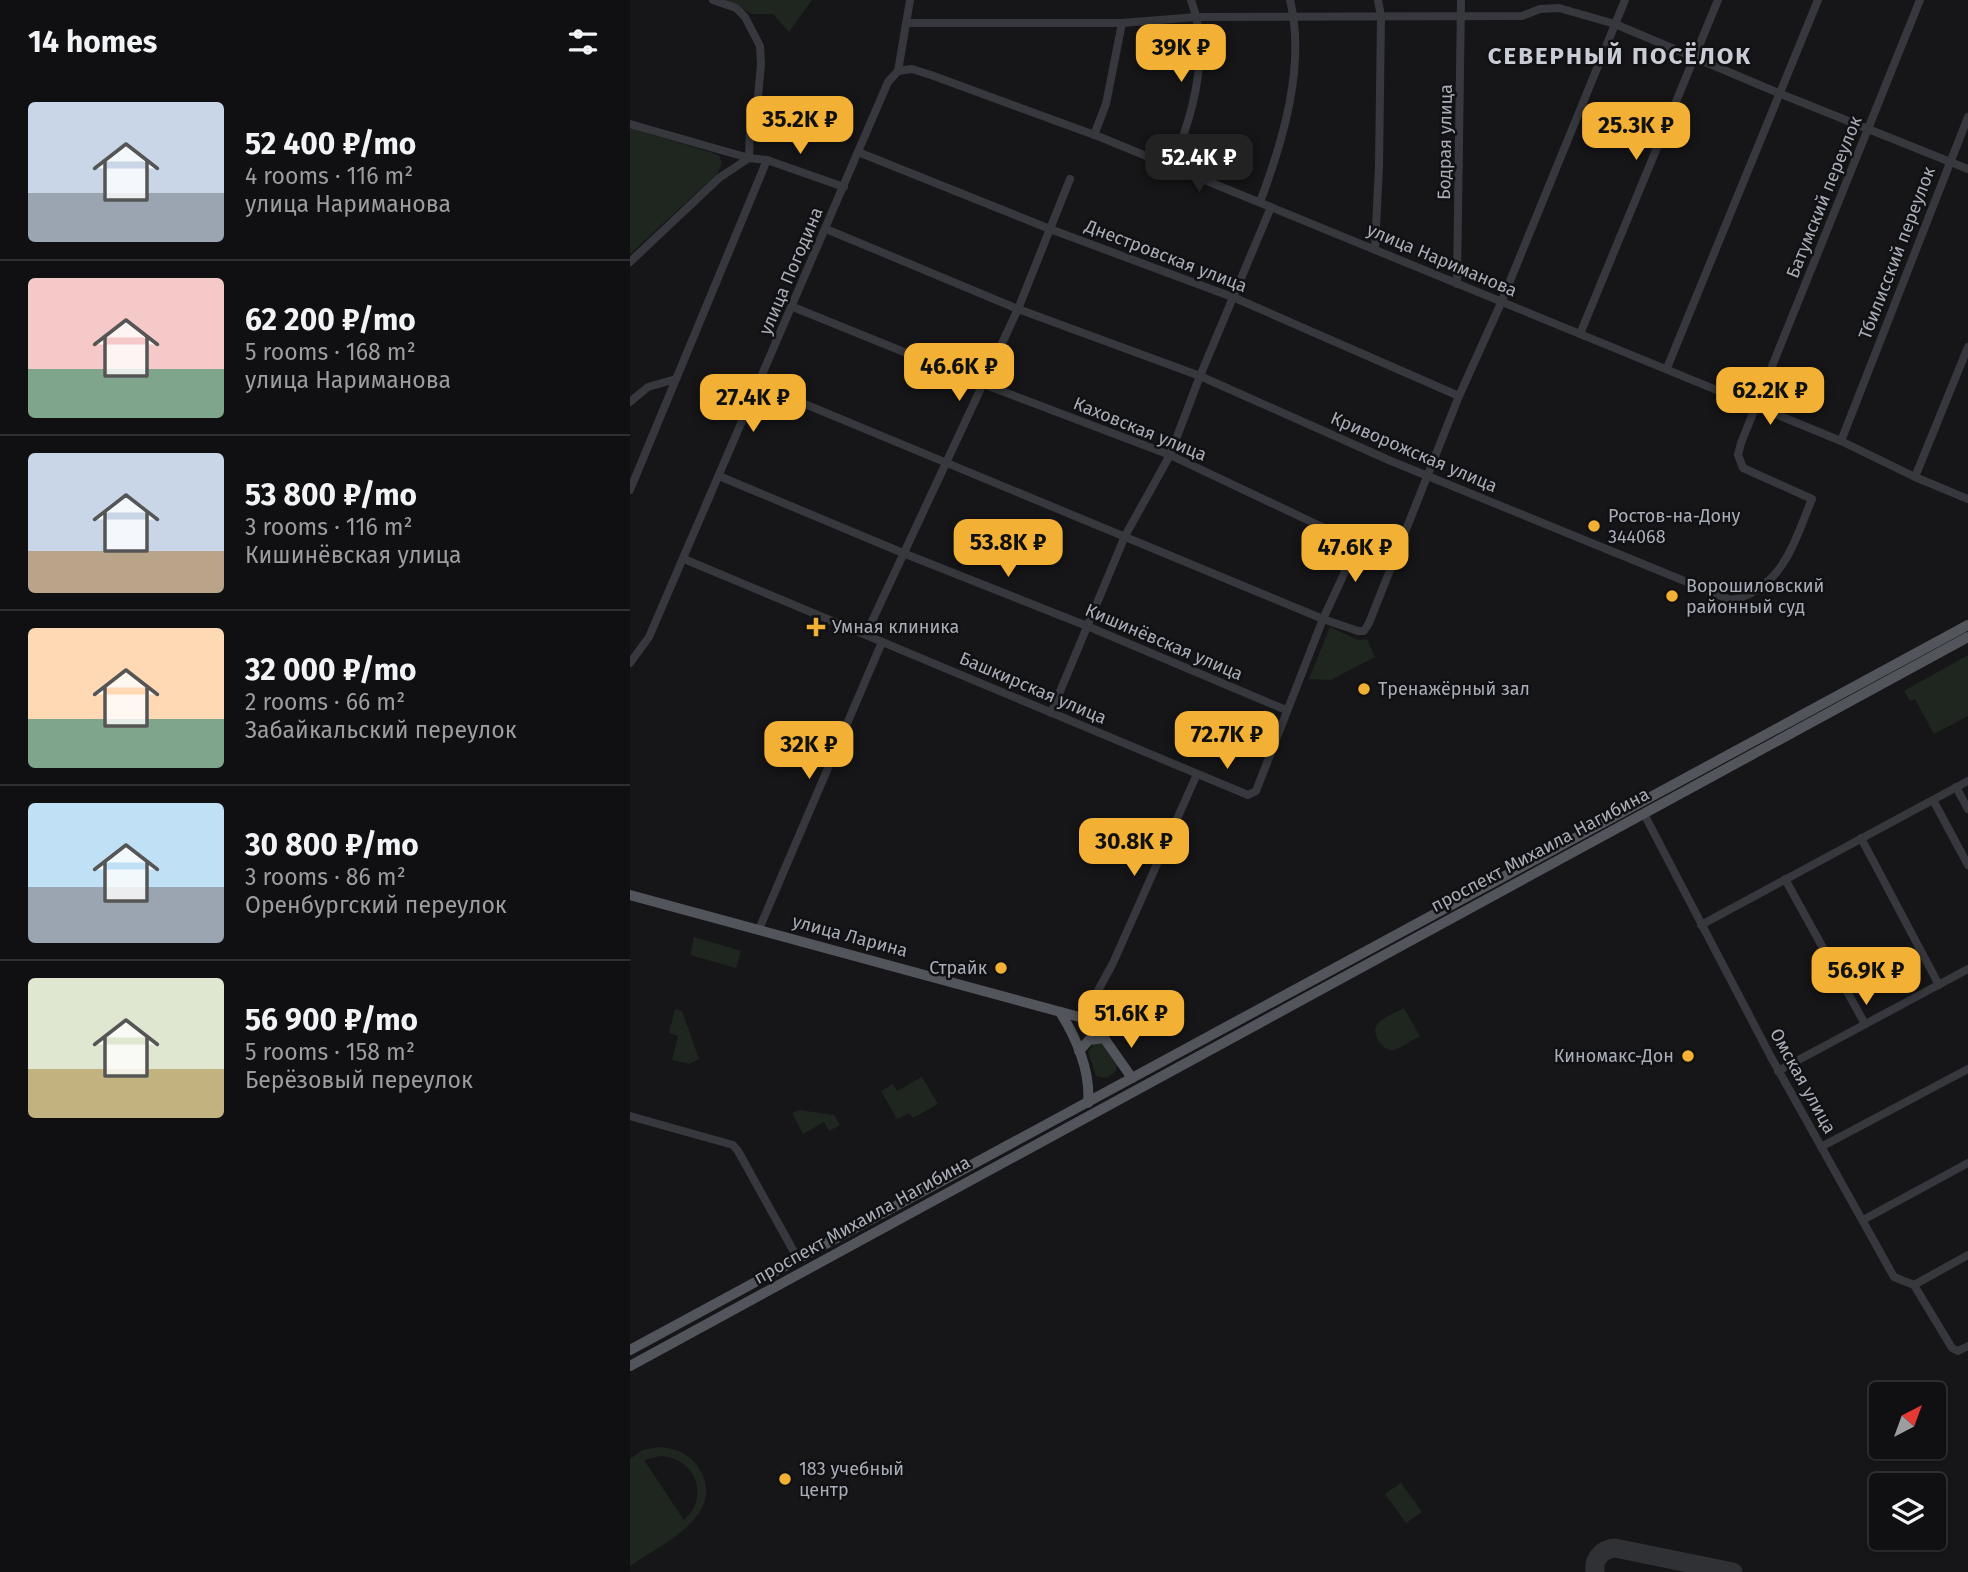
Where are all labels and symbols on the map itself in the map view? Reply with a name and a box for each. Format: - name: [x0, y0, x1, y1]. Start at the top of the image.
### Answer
- pin: 39K ₽: [1132, 24, 1230, 84]
- district label: СЕВЕРНЫЙ ПОСЁЛОК: [1488, 41, 1752, 70]
- street label: Бодрая улица: [1433, 84, 1457, 200]
- pin: 35.2K ₽: [735, 96, 865, 156]
- pin: 25.3K ₽: [1571, 102, 1701, 162]
- street label: Батумский переулок: [1781, 112, 1867, 281]
- pin: 52.4K ₽: [1134, 134, 1264, 194]
- street label: Тбилисский переулок: [1854, 163, 1940, 343]
- street label: улица Погодина: [754, 204, 828, 338]
- street label: Днестровская улица: [1081, 215, 1250, 297]
- street label: улица Нариманова: [1363, 218, 1521, 302]
- pin: 46.6K ₽: [894, 344, 1024, 403]
- pin: 62.2K ₽: [1705, 368, 1835, 427]
- pin: 27.4K ₽: [688, 374, 818, 434]
- street label: Каховская улица: [1070, 392, 1210, 466]
- street label: Криворожская улица: [1327, 407, 1501, 497]
- place label: Ростов-на-Дону 344068: [1608, 505, 1741, 548]
- marker: Ростов-на-Дону 344068: [1586, 518, 1602, 534]
- pin: 53.8K ₽: [943, 520, 1073, 579]
- pin: 47.6K ₽: [1290, 524, 1420, 584]
- place label: Ворошиловский районный суд: [1686, 575, 1824, 618]
- marker: Ворошиловский районный суд: [1664, 588, 1680, 604]
- street label: Кишинёвская улица: [1082, 599, 1246, 685]
- place label: Умная клиника: [832, 616, 959, 638]
- marker: Умная клиника: [806, 617, 826, 637]
- street label: Башкирская улица: [956, 647, 1110, 729]
- place label: Тренажёрный зал: [1378, 678, 1530, 700]
- marker: Тренажёрный зал: [1356, 681, 1372, 697]
- pin: 72.7K ₽: [1162, 712, 1292, 771]
- pin: 32K ₽: [760, 722, 858, 781]
- street label: проспект Михаила Нагибина: [1427, 783, 1653, 917]
- pin: 30.8K ₽: [1069, 818, 1199, 878]
- street label: улица Ларина: [790, 910, 910, 962]
- pin: 56.9K ₽: [1801, 948, 1931, 1007]
- place label: Страйк: [929, 957, 988, 979]
- marker: Страйк: [993, 960, 1009, 976]
- pin: 51.6K ₽: [1066, 990, 1196, 1050]
- street label: Омская улица: [1765, 1025, 1841, 1137]
- place label: Киномакс-Дон: [1554, 1045, 1674, 1067]
- marker: Киномакс-Дон: [1680, 1048, 1696, 1064]
- street label: проспект Михаила Нагибина: [750, 1151, 974, 1289]
- north arrow: [1869, 1382, 1946, 1460]
- place label: 183 учебный центр: [799, 1458, 904, 1501]
- marker: 183 учебный центр: [777, 1471, 793, 1487]

